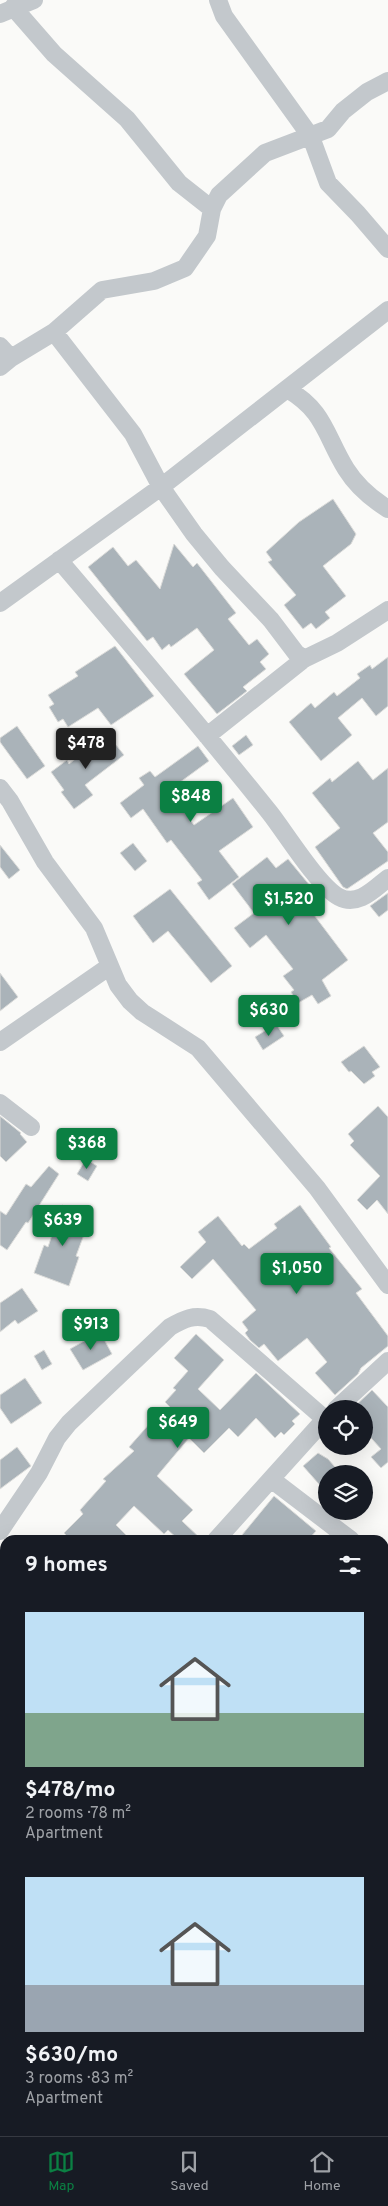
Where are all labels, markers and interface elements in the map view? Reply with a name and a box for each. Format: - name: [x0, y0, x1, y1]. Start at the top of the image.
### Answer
- pin: $478: [56, 728, 116, 770]
- text: $478: [67, 734, 105, 754]
- pin: $848: [161, 780, 221, 823]
- text: $848: [171, 787, 211, 807]
- pin: $1,520: [248, 884, 330, 926]
- text: $1,520: [264, 890, 314, 910]
- pin: $630: [239, 994, 299, 1037]
- text: $630: [249, 1001, 289, 1021]
- pin: $368: [57, 1128, 117, 1170]
- text: $368: [67, 1134, 107, 1154]
- pin: $639: [33, 1204, 93, 1247]
- text: $639: [44, 1211, 82, 1231]
- pin: $1,050: [256, 1252, 338, 1295]
- text: $1,050: [272, 1259, 322, 1279]
- pin: $913: [61, 1308, 121, 1351]
- text: $913: [73, 1315, 109, 1335]
- map controls: [318, 1400, 373, 1520]
- button: locate: [318, 1400, 373, 1455]
- pin: $649: [148, 1406, 208, 1449]
- text: $649: [158, 1413, 198, 1433]
- button: layers: [318, 1465, 373, 1520]
- icon: filters: [336, 1551, 364, 1579]
- text: 9 homes: [25, 1552, 108, 1579]
- icon: home: [150, 1644, 240, 1734]
- text: $478/mo: [25, 1777, 115, 1804]
- text: 2 rooms · 78 m²: [25, 1804, 131, 1824]
- text: Apartment: [25, 1824, 103, 1844]
- icon: home: [150, 1909, 240, 1999]
- text: $630/mo: [25, 2042, 118, 2069]
- text: 3 rooms · 83 m²: [25, 2069, 133, 2089]
- text: Apartment: [25, 2089, 103, 2109]
- tab: Map: [47, 2148, 75, 2195]
- tab: Saved: [170, 2148, 209, 2195]
- tab: Home: [303, 2148, 341, 2195]

